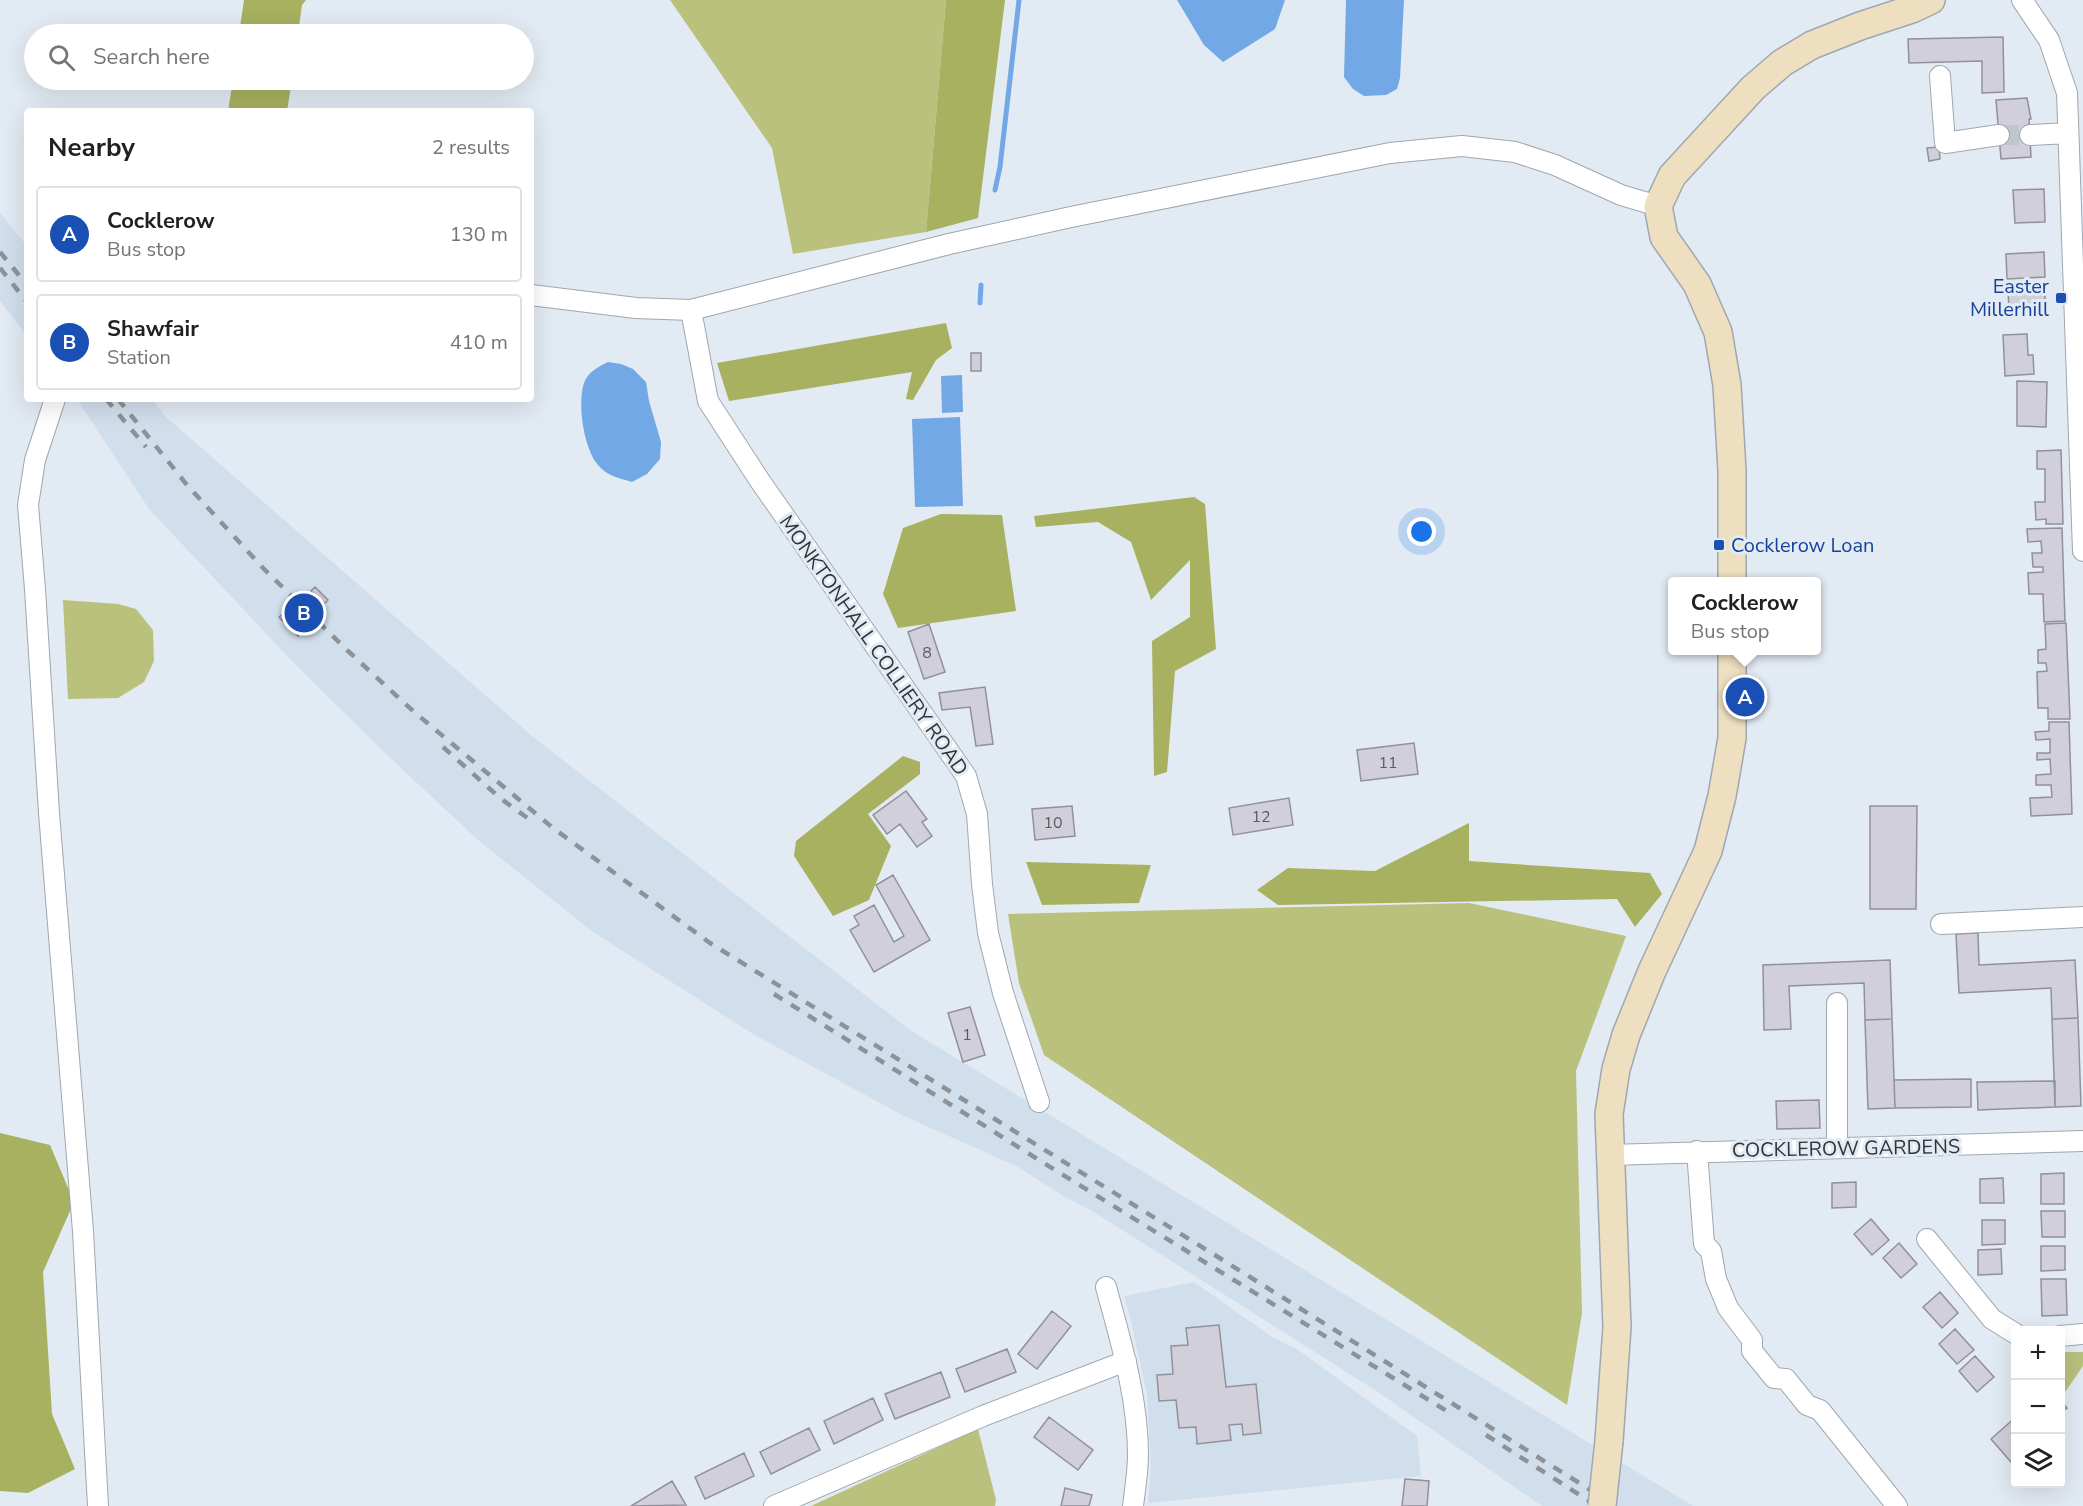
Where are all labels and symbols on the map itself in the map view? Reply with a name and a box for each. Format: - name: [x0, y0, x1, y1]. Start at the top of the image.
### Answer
- place label: Easter Millerhill: [1970, 273, 2049, 323]
- marker: Easter Millerhill: [2054, 291, 2068, 305]
- street label: MONKTONHALL COLLIERY ROAD: [773, 510, 974, 781]
- your location: [1407, 517, 1436, 546]
- place label: Cocklerow Loan: [1731, 532, 1874, 559]
- marker: Cocklerow Loan: [1712, 538, 1726, 552]
- pin: B: [284, 590, 324, 636]
- house number: 8: [922, 642, 932, 664]
- pin: A: [1726, 674, 1764, 720]
- house number: 11: [1378, 752, 1398, 774]
- house number: 12: [1251, 806, 1271, 828]
- house number: 10: [1043, 812, 1063, 834]
- house number: 1: [962, 1024, 972, 1046]
- street label: COCKLEROW GARDENS: [1732, 1133, 1960, 1164]

